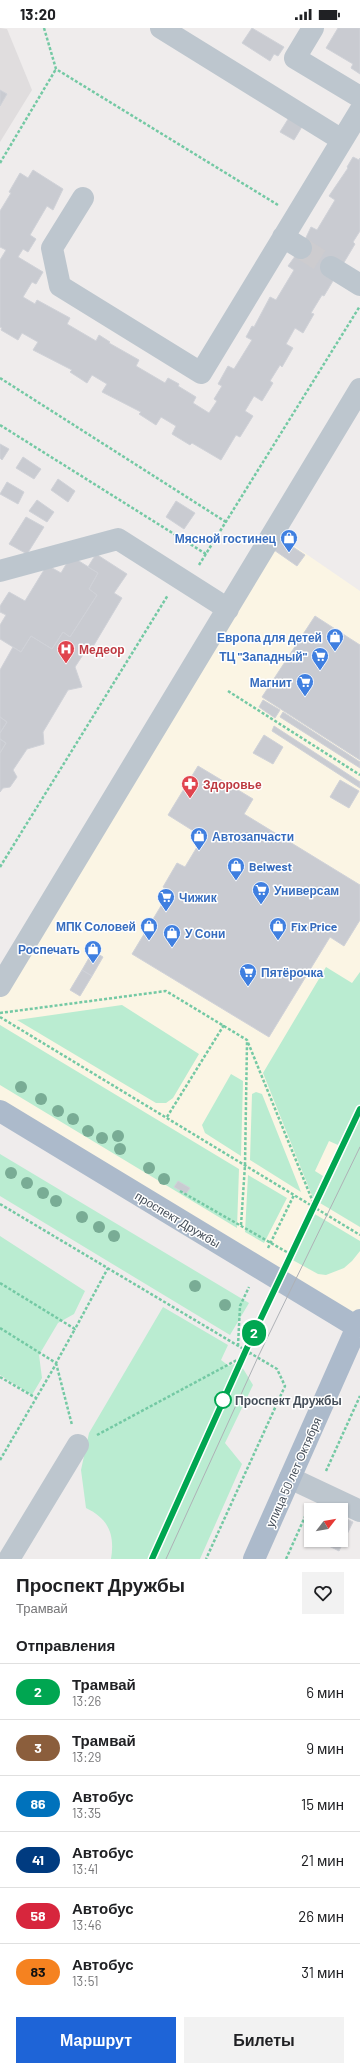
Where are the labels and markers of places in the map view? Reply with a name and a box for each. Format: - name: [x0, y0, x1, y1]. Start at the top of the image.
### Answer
- shop icon: Мясной гостинец: [279, 528, 299, 553]
- place label: Мясной гостинец: [175, 531, 277, 546]
- shop icon: Европа для детей: [325, 627, 345, 652]
- place label: Европа для детей: [217, 630, 322, 645]
- hospital icon: Медеор: [56, 639, 76, 664]
- place label: Медеор: [79, 642, 125, 657]
- supermarket icon: ТЦ "Западный": [310, 646, 330, 671]
- place label: ТЦ "Западный": [219, 649, 308, 664]
- supermarket icon: Магнит: [295, 672, 315, 697]
- place label: Магнит: [250, 675, 292, 689]
- pharmacy icon: Здоровье: [180, 774, 200, 799]
- place label: Здоровье: [203, 777, 262, 792]
- shop icon: Автозапчасти: [189, 826, 209, 851]
- place label: Автозапчасти: [212, 829, 294, 843]
- shop icon: Belwest: [226, 856, 246, 881]
- place label: Belwest: [249, 859, 292, 873]
- supermarket icon: Универсам: [251, 880, 271, 905]
- place label: Универсам: [274, 883, 339, 898]
- supermarket icon: Чижик: [156, 887, 176, 912]
- place label: Чижик: [179, 890, 218, 904]
- shop icon: МПК Соловей: [139, 916, 159, 941]
- shop icon: Fix Price: [268, 916, 288, 941]
- place label: МПК Соловей: [56, 919, 136, 933]
- place label: Fix Price: [291, 919, 338, 933]
- shop icon: У Сони: [162, 923, 182, 948]
- place label: У Сони: [185, 926, 226, 940]
- shop icon: Роспечать: [83, 939, 103, 964]
- place label: Роспечать: [18, 942, 80, 956]
- supermarket icon: Пятёрочка: [238, 962, 258, 987]
- place label: Пятёрочка: [261, 965, 324, 980]
- marker: Проспект Дружбы: [214, 1391, 232, 1409]
- place label: Проспект Дружбы: [235, 1393, 342, 1408]

